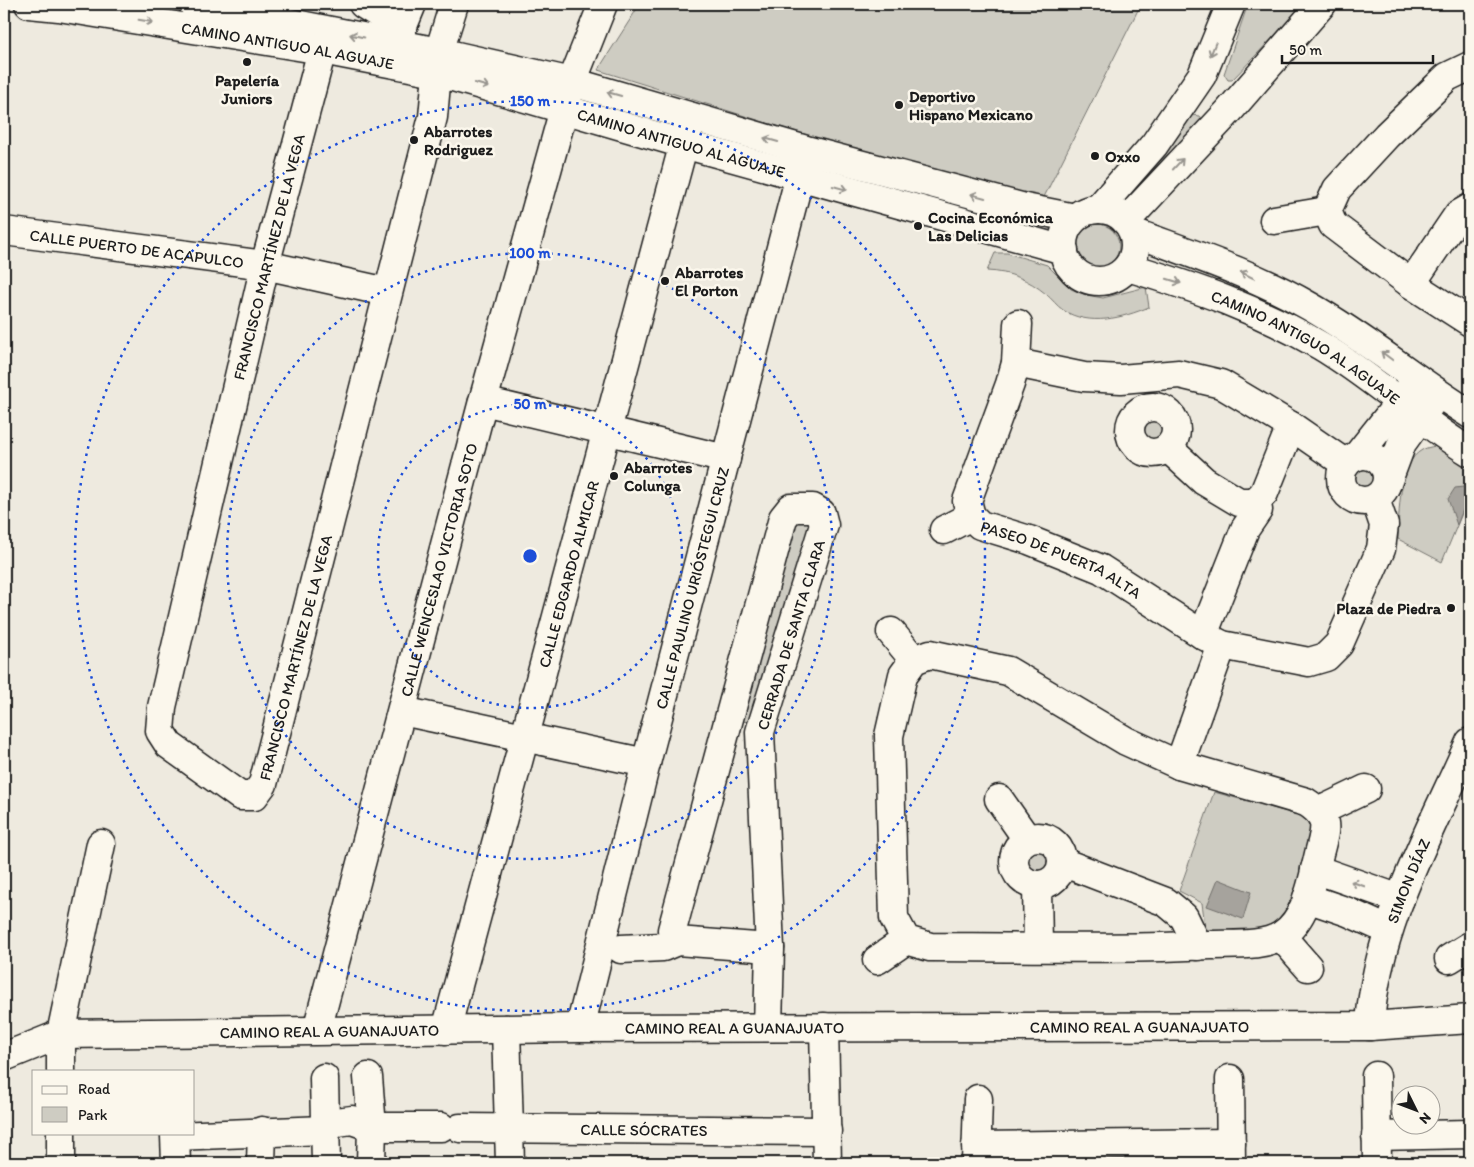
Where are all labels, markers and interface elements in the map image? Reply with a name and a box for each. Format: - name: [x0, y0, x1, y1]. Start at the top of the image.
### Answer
- one-way arrow: [138, 16, 154, 26]
- street label: CAMINO ANTIGUO AL AGUAJE: [180, 18, 396, 73]
- one-way arrow: [349, 31, 365, 40]
- scale bar: [1282, 32, 1433, 64]
- one-way arrow: [1207, 41, 1217, 56]
- text: 50 m: [1289, 41, 1322, 59]
- marker: Papelería Juniors: [241, 56, 253, 68]
- place label: Papelería Juniors: [215, 71, 280, 108]
- one-way arrow: [474, 81, 490, 91]
- place label: Deportivo Hispano Mexicano: [909, 87, 1033, 125]
- one-way arrow: [607, 89, 623, 99]
- text: 150 m: [510, 92, 550, 110]
- marker: Deportivo Hispano Mexicano: [893, 99, 905, 111]
- street label: CAMINO ANTIGUO AL AGUAJE: [575, 104, 788, 181]
- place label: Abarrotes Rodriguez: [423, 122, 493, 160]
- street label: FRANCISCO MARTÍNEZ DE LA VEGA: [229, 132, 309, 382]
- marker: Abarrotes Rodriguez: [408, 134, 420, 146]
- one-way arrow: [763, 134, 779, 144]
- place label: Oxxo: [1105, 147, 1140, 166]
- marker: Oxxo: [1089, 150, 1101, 162]
- one-way arrow: [1172, 158, 1184, 170]
- one-way arrow: [832, 184, 848, 194]
- one-way arrow: [970, 190, 986, 200]
- place label: Cocina Económica Las Delicias: [928, 208, 1054, 245]
- marker: Cocina Económica Las Delicias: [912, 220, 924, 232]
- street label: CALLE PUERTO DE ACAPULCO: [29, 225, 245, 272]
- text: 100 m: [509, 244, 551, 262]
- place label: Abarrotes El Porton: [674, 263, 743, 300]
- one-way arrow: [1240, 270, 1255, 279]
- marker: Abarrotes El Porton: [659, 275, 671, 287]
- one-way arrow: [1166, 277, 1182, 287]
- street label: CAMINO ANTIGUO AL AGUAJE: [1208, 286, 1404, 408]
- one-way arrow: [1381, 351, 1394, 362]
- text: 50 m: [513, 395, 547, 413]
- street label: CALLE WENCESLAO VICTORIA SOTO: [396, 441, 481, 699]
- place label: Abarrotes Colunga: [623, 458, 692, 496]
- street label: CALLE PAULINO URIÓSTEGUI CRUZ: [651, 465, 733, 711]
- marker: Abarrotes Colunga: [608, 470, 620, 482]
- street label: CALLE EDGARDO ALMICAR: [534, 478, 603, 670]
- street label: PASEO DE PUERTA ALTA: [978, 516, 1145, 602]
- street label: FRANCISCO MARTÍNEZ DE LA VEGA: [255, 533, 336, 782]
- street label: CERRADA DE SANTA CLARA: [753, 538, 829, 732]
- centre of rings: [521, 547, 539, 565]
- place label: Plaza de Piedra: [1336, 599, 1442, 618]
- marker: Plaza de Piedra: [1445, 602, 1457, 614]
- street label: SIMON DÍAZ: [1382, 835, 1434, 926]
- one-way arrow: [1350, 879, 1366, 888]
- street label: CAMINO REAL A GUANAJUATO: [1030, 1017, 1249, 1036]
- street label: CAMINO REAL A GUANAJUATO: [625, 1018, 844, 1037]
- street label: CAMINO REAL A GUANAJUATO: [220, 1020, 439, 1042]
- legend: [32, 1070, 195, 1134]
- text: Road: [78, 1080, 111, 1098]
- north arrow: [1392, 1084, 1442, 1134]
- text: Park: [78, 1106, 108, 1124]
- text: N: [1416, 1109, 1435, 1128]
- street label: CALLE SÓCRATES: [580, 1119, 708, 1140]

